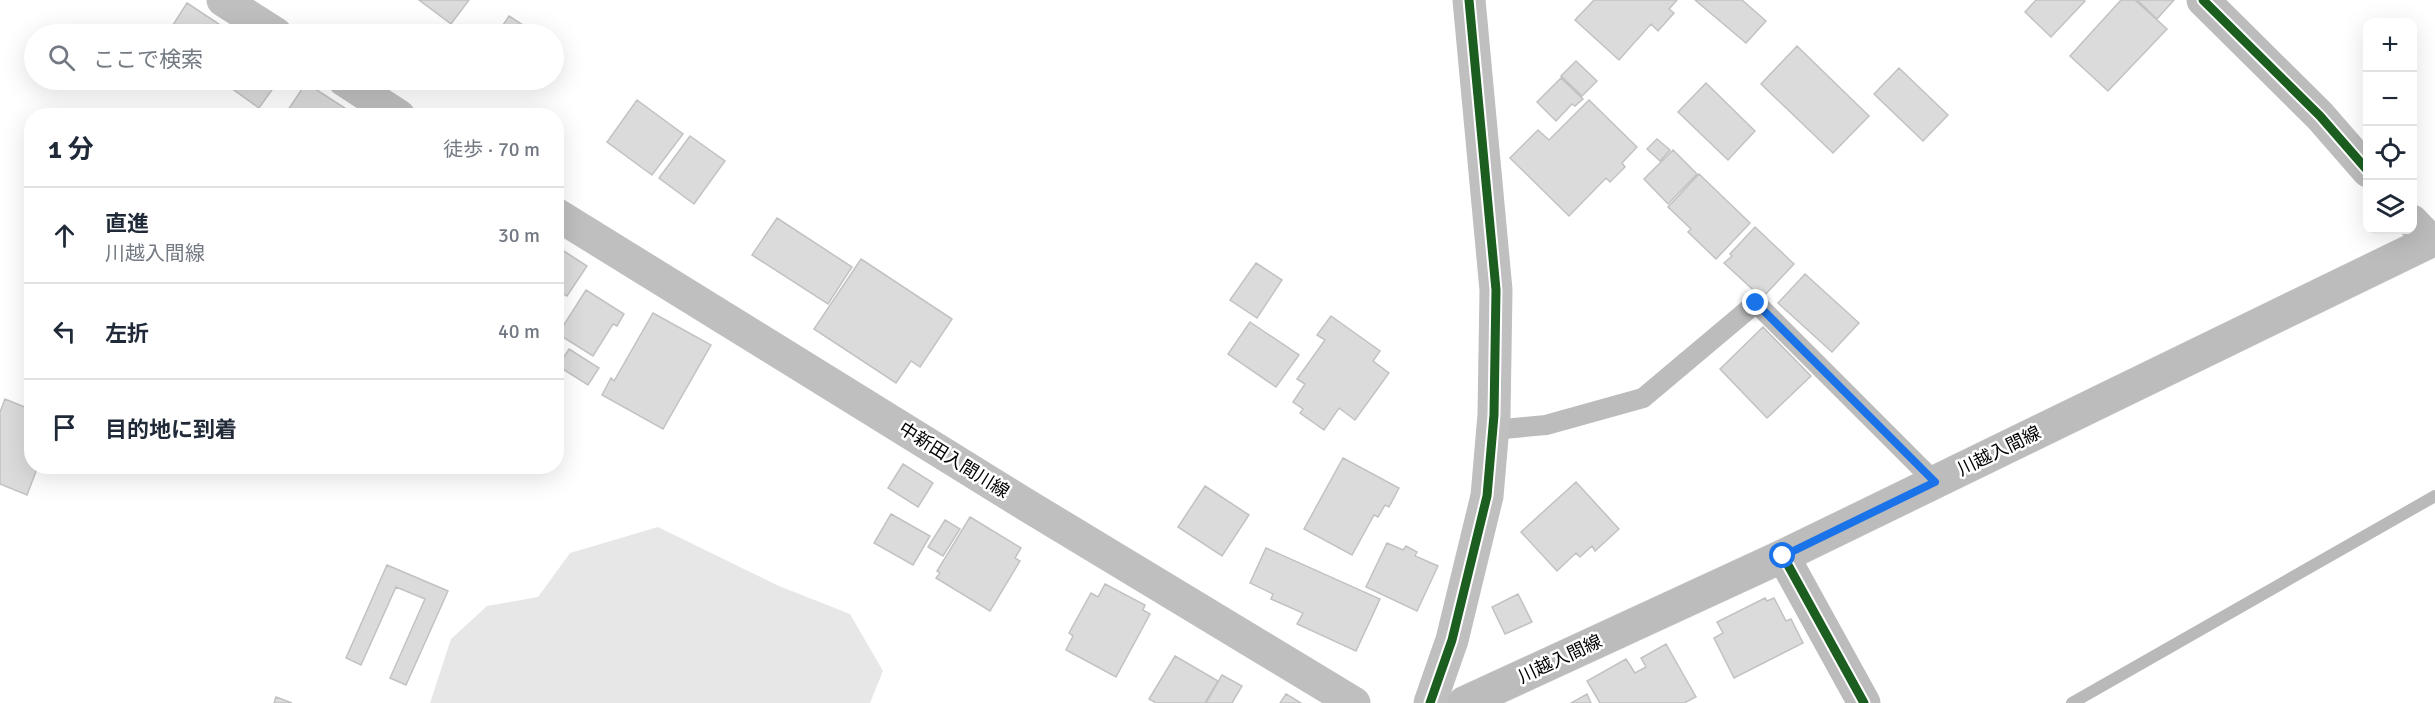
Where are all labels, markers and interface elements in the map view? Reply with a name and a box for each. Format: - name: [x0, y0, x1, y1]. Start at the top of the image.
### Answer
- map controls: [2363, 18, 2417, 234]
- button: +: [2363, 18, 2417, 72]
- search box: [24, 24, 564, 90]
- icon: search: [45, 41, 78, 74]
- text: ここで検索: [93, 46, 203, 73]
- button: −: [2363, 72, 2417, 126]
- button: locate: [2363, 126, 2417, 180]
- text: 1 分: [48, 134, 94, 166]
- text: 徒歩 · 70 m: [443, 137, 540, 162]
- button: layers: [2363, 180, 2417, 234]
- text: 直進: [105, 210, 149, 237]
- icon: ahead: [48, 219, 81, 252]
- text: 30 m: [498, 223, 540, 248]
- text: 川越入間線: [105, 241, 205, 266]
- route end: [1742, 289, 1768, 315]
- icon: left: [48, 315, 81, 348]
- text: 40 m: [498, 319, 540, 344]
- text: 左折: [105, 320, 149, 347]
- icon: arrive: [48, 411, 81, 444]
- text: 目的地に到着: [105, 416, 237, 443]
- street label: 中新田入間川線: [895, 417, 1013, 503]
- street label: 川越入間線: [1954, 421, 2044, 481]
- route start: [1769, 542, 1795, 568]
- street label: 川越入間線: [1515, 630, 1605, 688]

